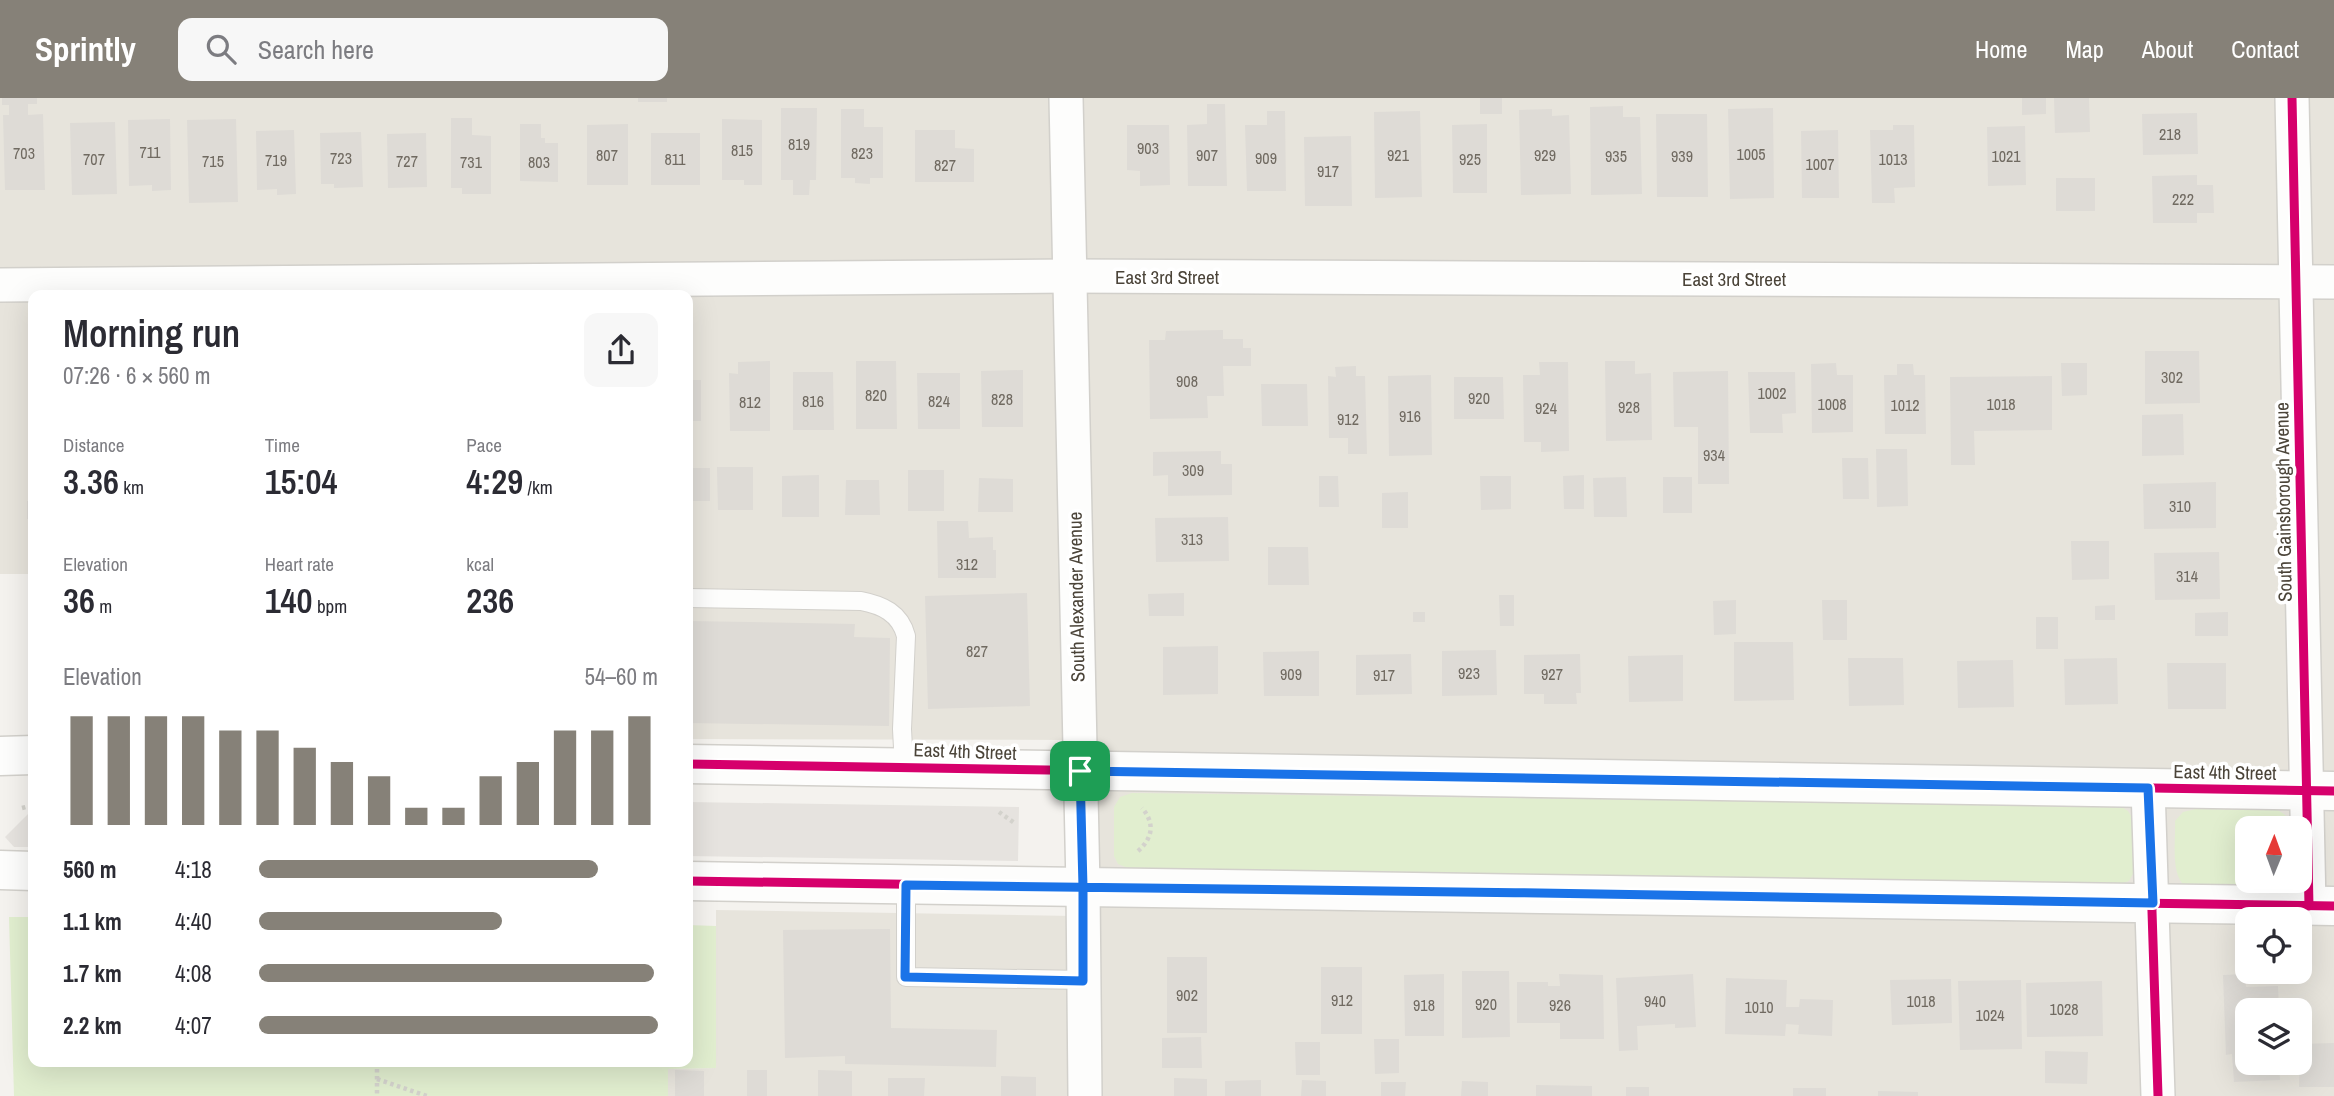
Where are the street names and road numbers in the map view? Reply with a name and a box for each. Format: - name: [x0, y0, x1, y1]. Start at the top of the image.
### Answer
- street label: East 3rd Street: [1115, 264, 1220, 290]
- street label: East 3rd Street: [1682, 266, 1787, 292]
- street label: South Gainsborough Avenue: [2268, 402, 2298, 602]
- street label: South Alexander Avenue: [1062, 512, 1090, 682]
- street label: East 4th Street: [913, 736, 1018, 766]
- street label: East 4th Street: [2173, 758, 2277, 786]

